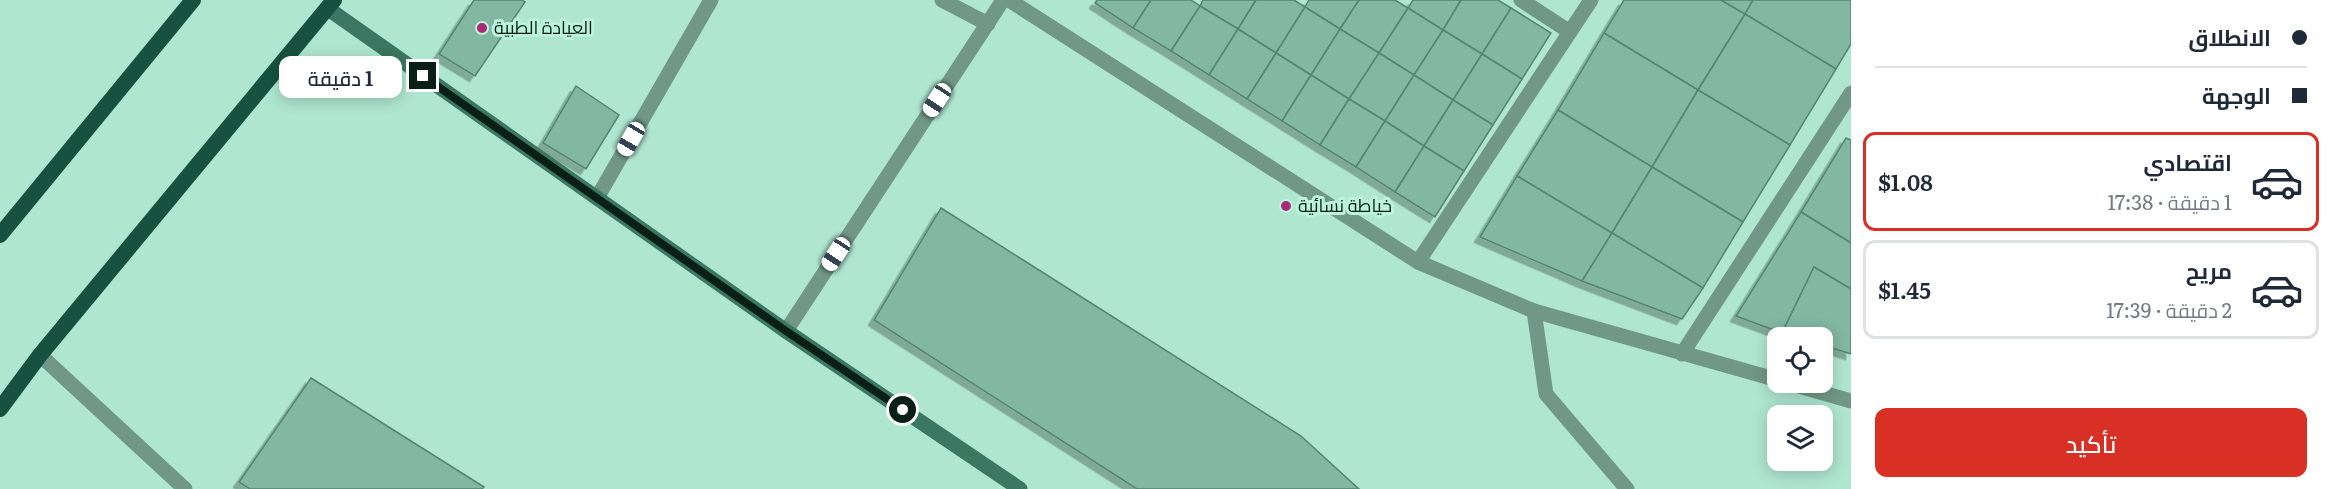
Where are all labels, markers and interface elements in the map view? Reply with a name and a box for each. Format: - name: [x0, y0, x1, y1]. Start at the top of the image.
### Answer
- place label: العيادة الطبية: [494, 13, 593, 40]
- text: الانطلاق: [2188, 20, 2271, 53]
- marker: العيادة الطبية: [475, 21, 489, 35]
- callout: 1 دقيقة: [279, 55, 402, 97]
- text: 1 دقيقة: [308, 62, 373, 92]
- route end: [409, 62, 436, 89]
- text: الوجهة: [2202, 78, 2271, 111]
- car: [920, 80, 954, 120]
- car: [614, 119, 648, 159]
- text: اقتصادي: [2143, 145, 2232, 178]
- icon: car: [2250, 155, 2304, 209]
- text: $1.08: [1878, 165, 1933, 198]
- text: 1 دقيقة · 17:38: [2108, 186, 2232, 216]
- place label: خياطة نسائية: [1298, 191, 1392, 218]
- marker: خياطة نسائية: [1279, 199, 1293, 213]
- car: [819, 234, 853, 274]
- text: مريح: [2186, 253, 2232, 286]
- icon: car: [2250, 263, 2304, 317]
- text: $1.45: [1878, 273, 1931, 306]
- text: 2 دقيقة · 17:39: [2106, 294, 2232, 324]
- map controls: [1767, 327, 1833, 471]
- button: locate: [1767, 327, 1833, 393]
- route start: [889, 396, 916, 423]
- button: layers: [1767, 405, 1833, 471]
- button: تأكيد: [1875, 408, 2307, 477]

